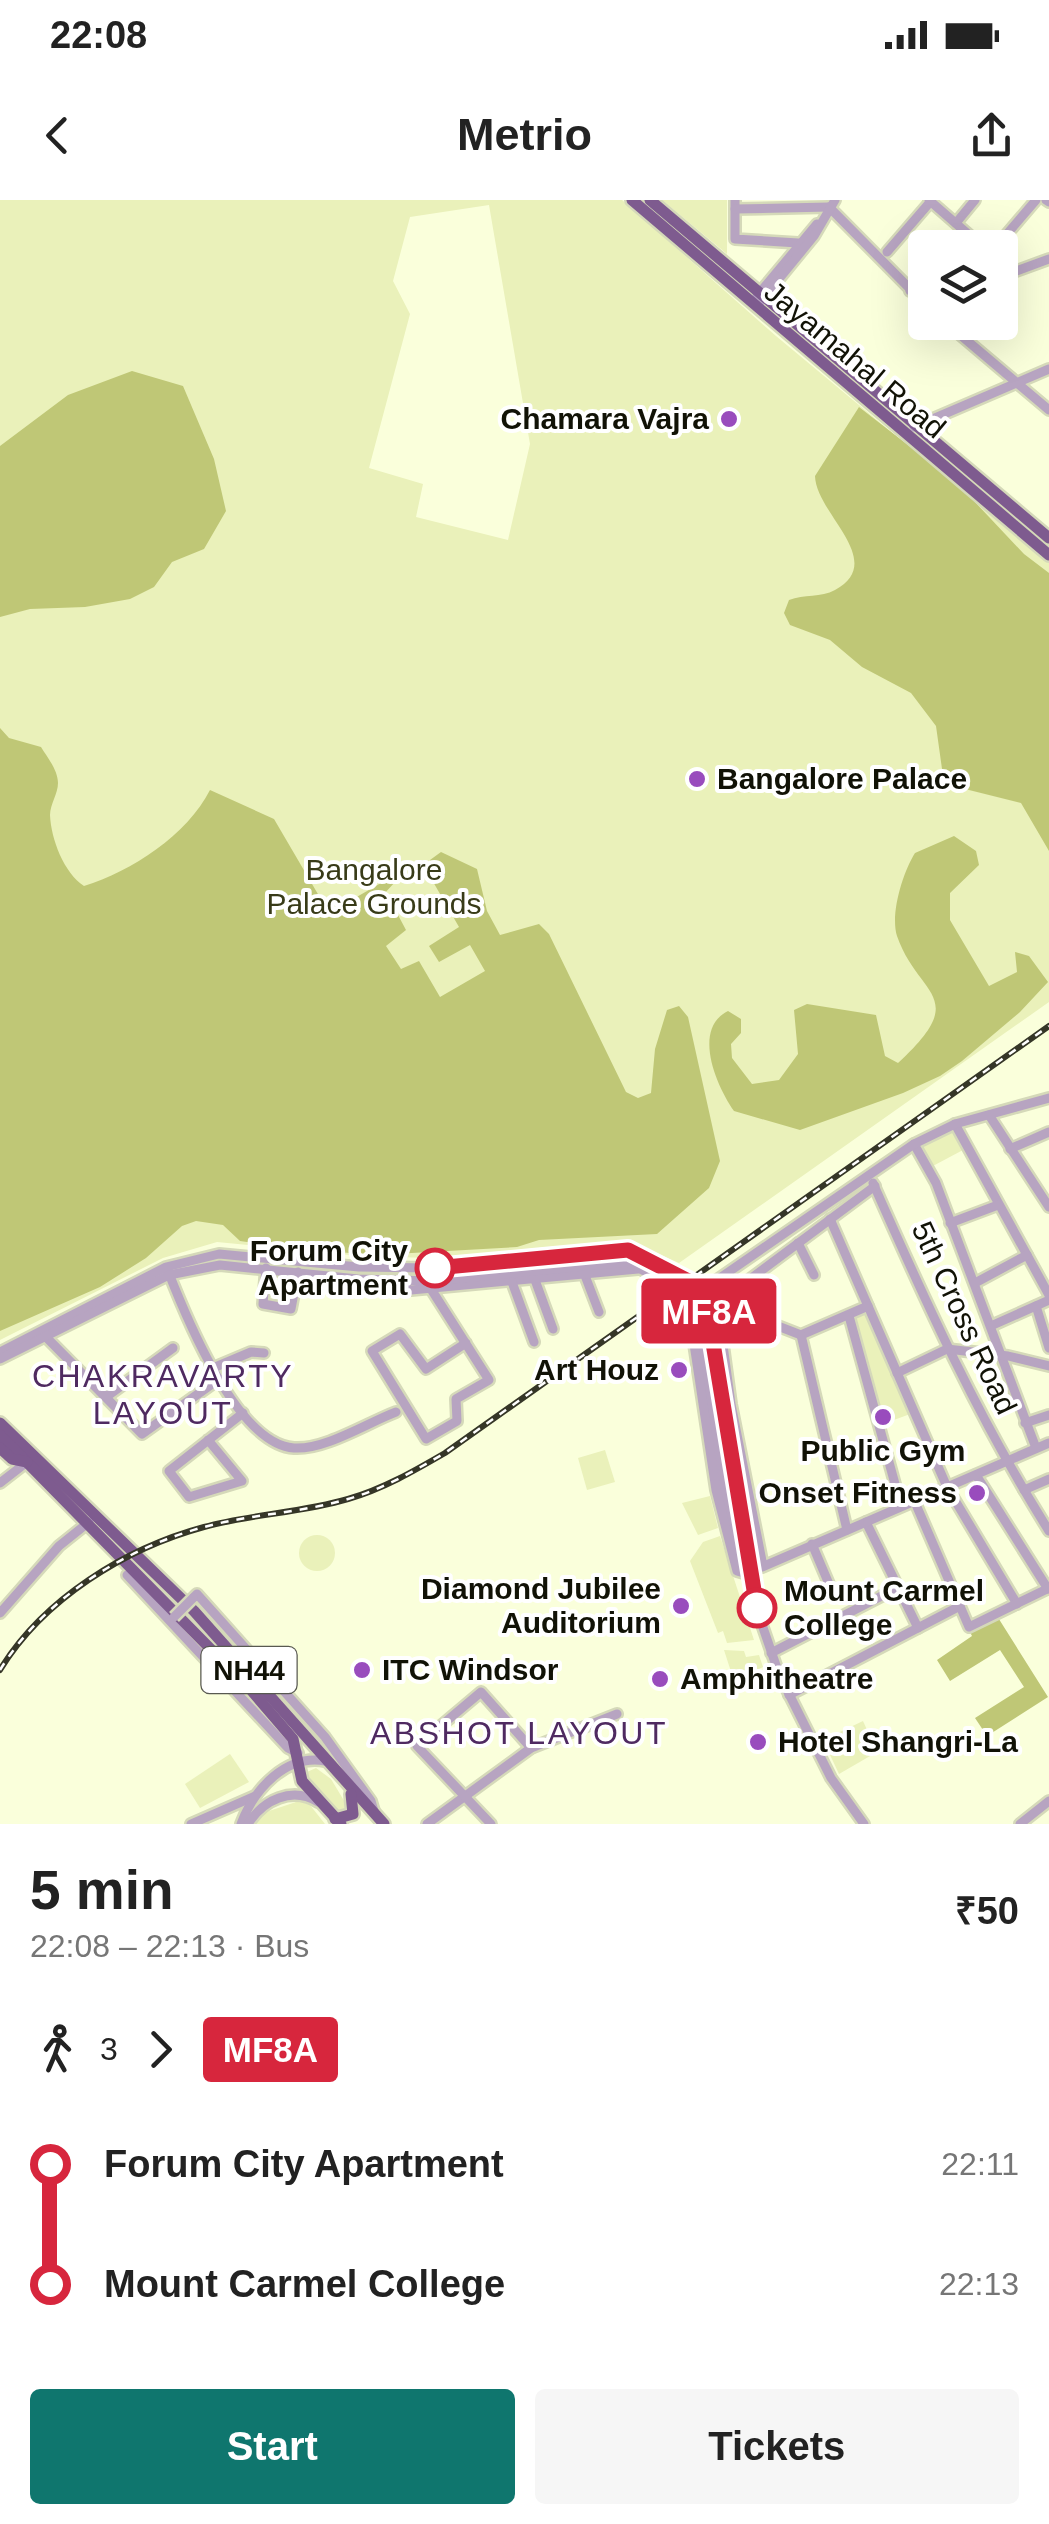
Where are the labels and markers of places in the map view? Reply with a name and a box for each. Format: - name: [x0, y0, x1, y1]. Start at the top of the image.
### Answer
- place label: Chamara Vajra: [501, 402, 709, 435]
- marker: Chamara Vajra: [718, 408, 740, 430]
- place label: Bangalore Palace: [717, 762, 967, 795]
- marker: Bangalore Palace: [686, 768, 708, 790]
- place label: Forum City Apartment: [250, 1234, 408, 1301]
- marker: Forum City Apartment: [416, 1249, 454, 1287]
- place label: Art Houz: [534, 1353, 659, 1386]
- marker: Art Houz: [668, 1359, 690, 1381]
- marker: Public Gym: [872, 1406, 894, 1428]
- place label: Public Gym: [800, 1434, 966, 1467]
- place label: Onset Fitness: [759, 1476, 957, 1509]
- marker: Onset Fitness: [966, 1482, 988, 1504]
- place label: Diamond Jubilee Auditorium: [421, 1572, 661, 1639]
- place label: Mount Carmel College: [784, 1574, 984, 1641]
- marker: Mount Carmel College: [738, 1589, 776, 1627]
- marker: Diamond Jubilee Auditorium: [670, 1595, 692, 1617]
- place label: ITC Windsor: [382, 1653, 559, 1686]
- marker: ITC Windsor: [351, 1659, 373, 1681]
- place label: Amphitheatre: [680, 1662, 873, 1695]
- marker: Amphitheatre: [649, 1668, 671, 1690]
- place label: Hotel Shangri-La: [778, 1725, 1018, 1758]
- marker: Hotel Shangri-La: [747, 1731, 769, 1753]

